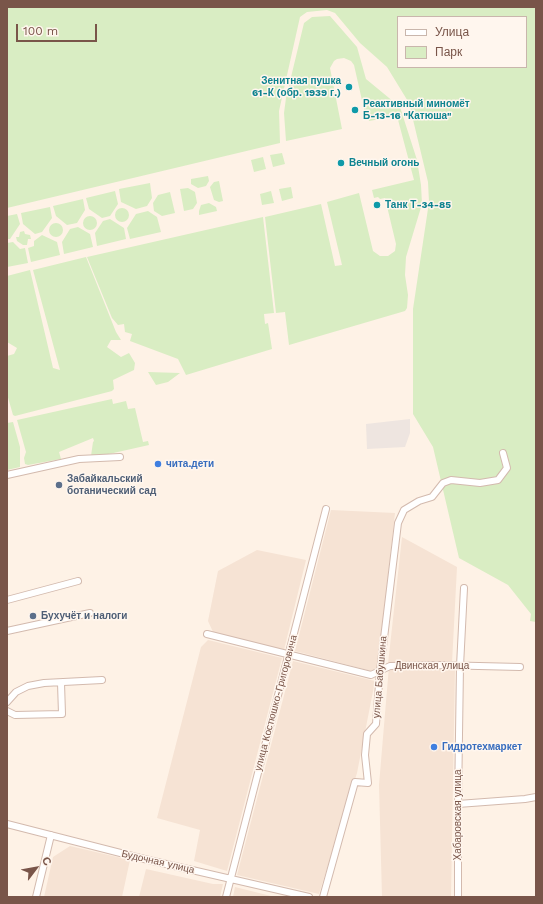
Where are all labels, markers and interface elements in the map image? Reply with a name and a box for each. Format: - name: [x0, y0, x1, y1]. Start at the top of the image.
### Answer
- scale bar: [18, 16, 99, 42]
- legend: [397, 16, 527, 68]
- text: 100 m: [23, 24, 58, 38]
- text: Улица: [435, 25, 469, 39]
- text: Парк: [435, 45, 462, 59]
- place label: Зенитная пушка 61-К (обр. 1939 г.): [252, 75, 341, 98]
- marker: Зенитная пушка 61-К (обр. 1939 г.): [344, 82, 354, 92]
- place label: Реактивный миномёт Б-13-16 "Катюша": [363, 98, 470, 122]
- marker: Реактивный миномёт Б-13-16 "Катюша": [350, 105, 360, 115]
- place label: Вечный огонь: [349, 157, 419, 169]
- marker: Вечный огонь: [336, 158, 346, 168]
- place label: Танк Т-34-85: [385, 199, 451, 211]
- marker: Танк Т-34-85: [372, 200, 382, 210]
- place label: чита.дети: [166, 458, 214, 470]
- marker: чита.дети: [153, 459, 163, 469]
- place label: Забайкальский ботанический сад: [67, 473, 156, 496]
- marker: Забайкальский ботанический сад: [54, 480, 64, 490]
- place label: Бухучёт и налоги: [41, 610, 127, 622]
- marker: Бухучёт и налоги: [28, 611, 38, 621]
- street label: улица Костюшко-Григоровича: [252, 634, 300, 772]
- street label: улица Бабушкина: [370, 635, 390, 719]
- street label: Двинская улица: [395, 660, 469, 672]
- place label: Гидротехмаркет: [442, 741, 522, 753]
- marker: Гидротехмаркет: [429, 742, 439, 752]
- street label: Хабаровская улица: [452, 769, 464, 861]
- north arrow: [16, 848, 56, 888]
- street label: Будочная улица: [120, 848, 196, 876]
- text: С: [39, 855, 54, 868]

